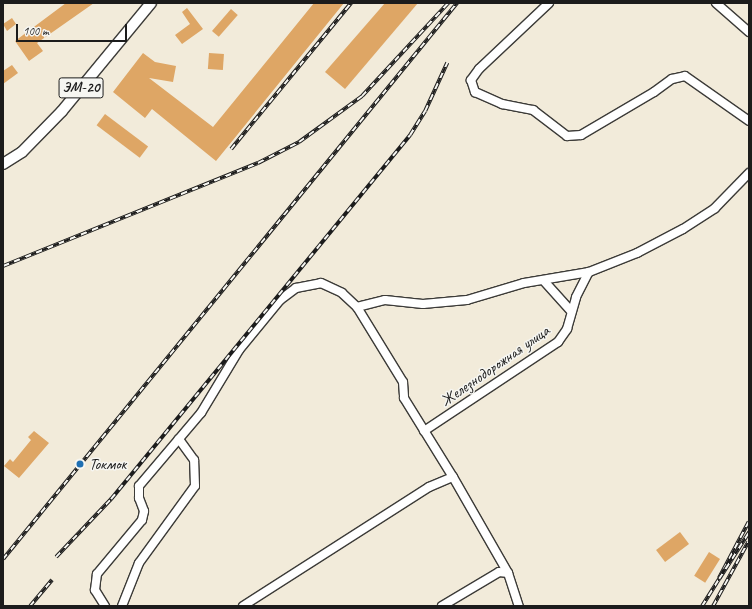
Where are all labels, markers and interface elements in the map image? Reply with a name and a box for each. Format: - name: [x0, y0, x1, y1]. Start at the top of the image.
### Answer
- scale bar: [18, 16, 129, 42]
- text: 100 m: [23, 23, 49, 39]
- road number: ЭМ-20: [58, 75, 104, 101]
- street label: Железнодорожная улица: [436, 321, 554, 411]
- place label: Токмок: [89, 454, 126, 474]
- marker: Токмок: [74, 458, 86, 470]

